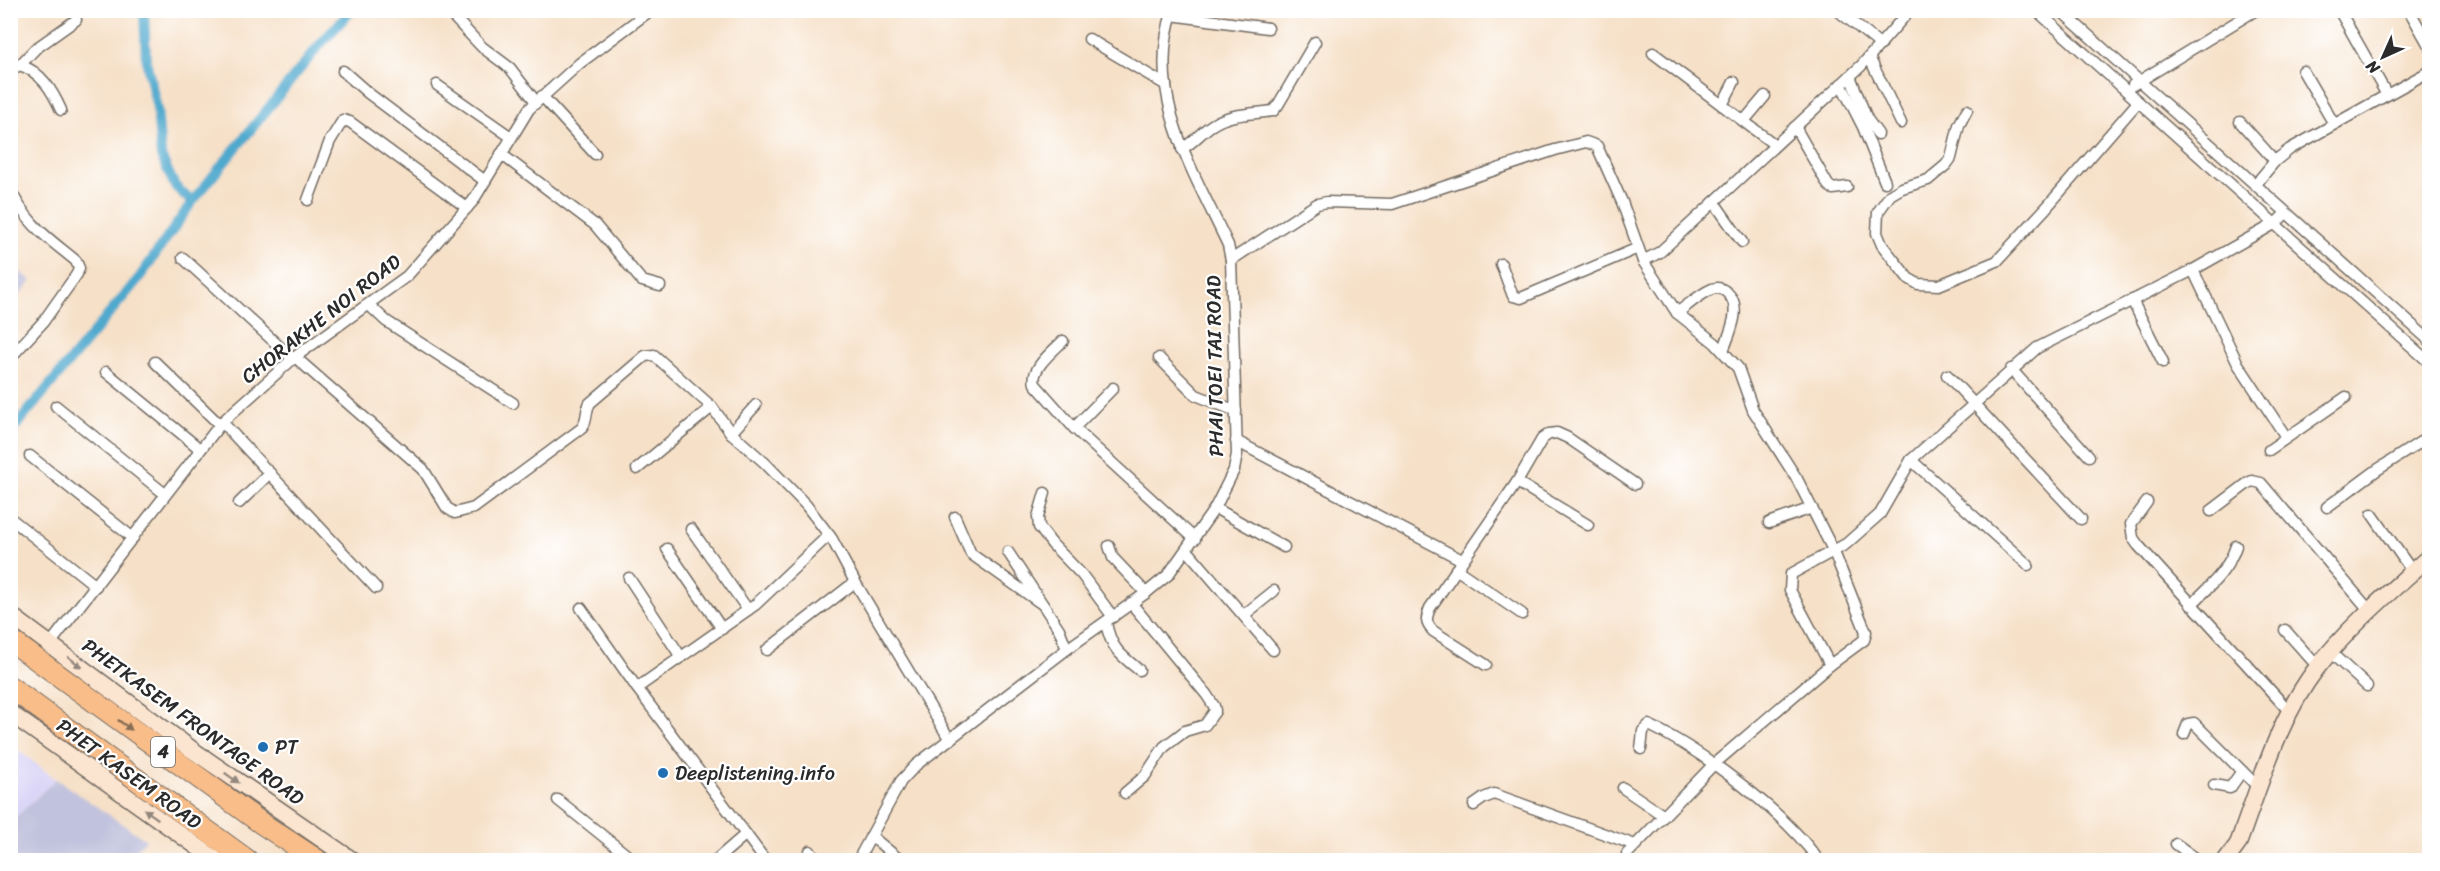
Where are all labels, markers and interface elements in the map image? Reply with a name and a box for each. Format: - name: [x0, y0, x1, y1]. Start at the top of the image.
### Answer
- north arrow: [2353, 27, 2413, 87]
- text: N: [2358, 52, 2388, 82]
- street label: CHORAKHE NOI ROAD: [233, 245, 409, 393]
- street label: PHAI TOEI TAI ROAD: [1196, 275, 1234, 457]
- street label: PHETKASEM FRONTAGE ROAD: [74, 629, 312, 815]
- one-way arrow: [67, 656, 82, 668]
- street label: PHET KASEM ROAD: [49, 709, 209, 839]
- one-way arrow: [117, 719, 133, 731]
- place label: PT: [275, 730, 299, 765]
- road number: 4: [151, 737, 175, 767]
- marker: PT: [256, 740, 270, 754]
- place label: Deeplistening.info: [675, 756, 835, 791]
- marker: Deeplistening.info: [656, 766, 670, 780]
- one-way arrow: [223, 772, 239, 784]
- one-way arrow: [144, 809, 159, 821]

